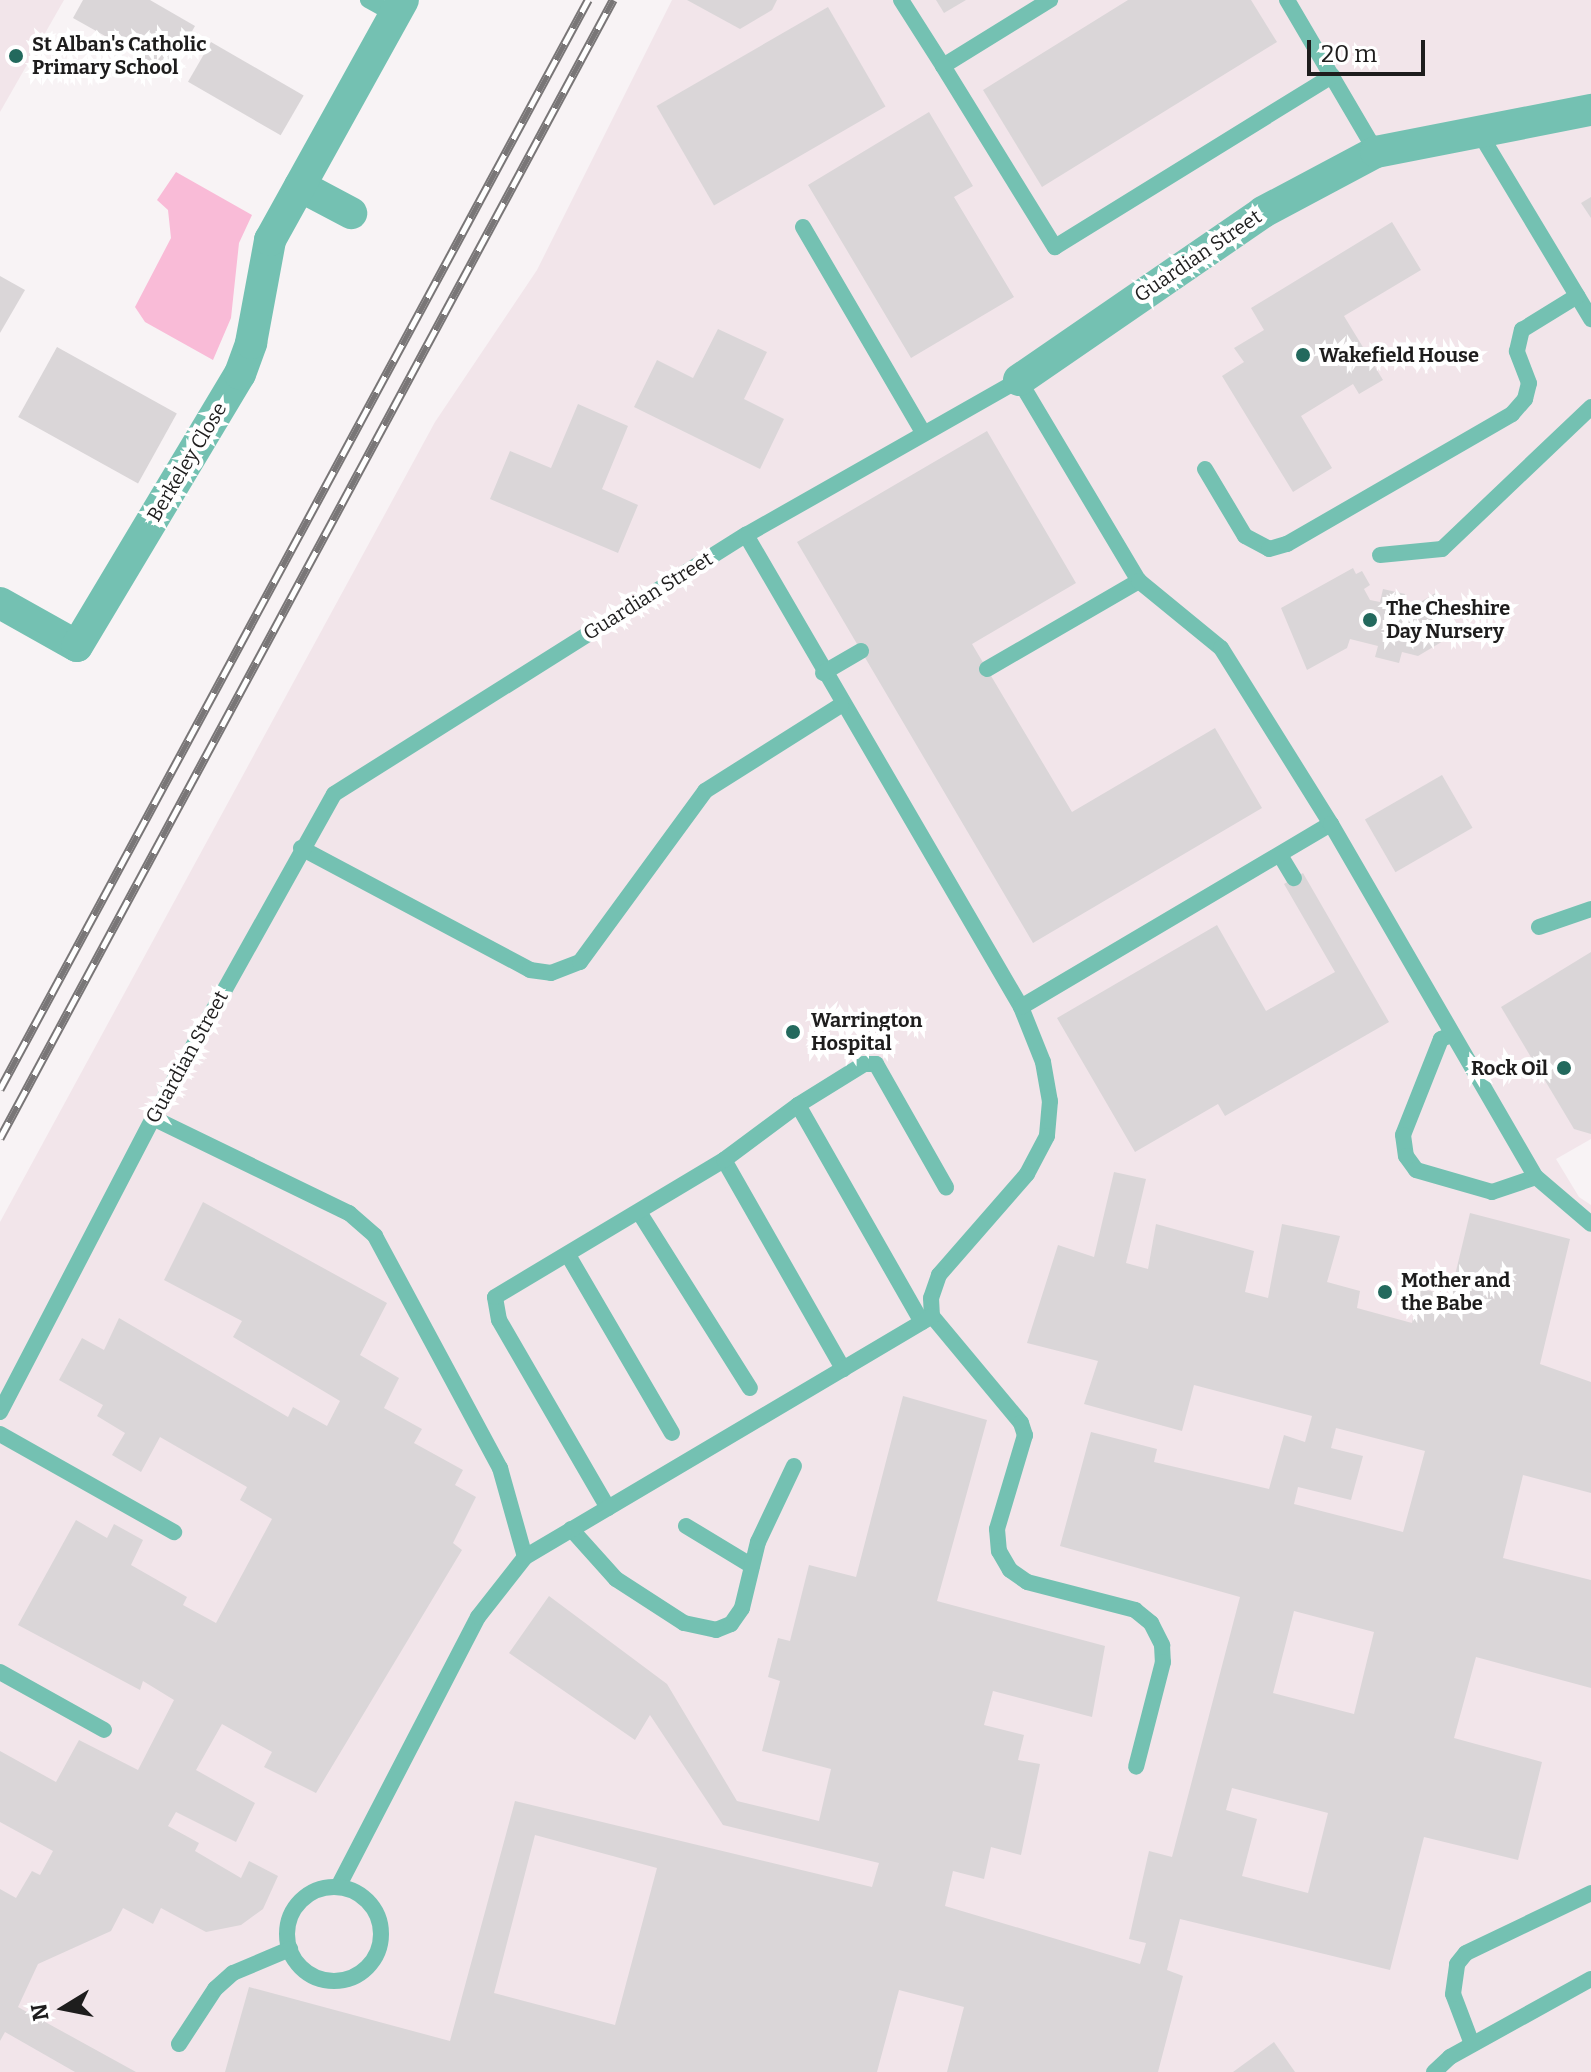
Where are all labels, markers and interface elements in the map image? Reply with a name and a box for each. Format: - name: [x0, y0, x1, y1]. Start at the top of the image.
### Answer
- scale bar: [1311, 24, 1429, 74]
- place label: St Alban's Catholic Primary School: [32, 32, 206, 79]
- text: 20 m: [1321, 40, 1377, 68]
- marker: St Alban's Catholic Primary School: [7, 47, 25, 65]
- street label: Guardian Street: [1130, 205, 1266, 307]
- place label: Wakefield House: [1319, 343, 1479, 367]
- marker: Wakefield House: [1294, 346, 1312, 364]
- street label: Berkeley Close: [142, 398, 232, 526]
- street label: Guardian Street: [579, 547, 717, 645]
- place label: The Cheshire Day Nursery: [1386, 596, 1510, 643]
- marker: The Cheshire Day Nursery: [1361, 611, 1379, 629]
- street label: Guardian Street: [141, 987, 233, 1127]
- place label: Warrington Hospital: [811, 1008, 922, 1055]
- marker: Warrington Hospital: [782, 1021, 804, 1043]
- place label: Rock Oil: [1471, 1056, 1548, 1080]
- marker: Rock Oil: [1555, 1059, 1573, 1077]
- place label: Mother and the Babe: [1401, 1268, 1510, 1315]
- marker: Mother and the Babe: [1376, 1283, 1394, 1301]
- north arrow: [24, 1968, 104, 2048]
- text: N: [25, 2002, 55, 2023]

